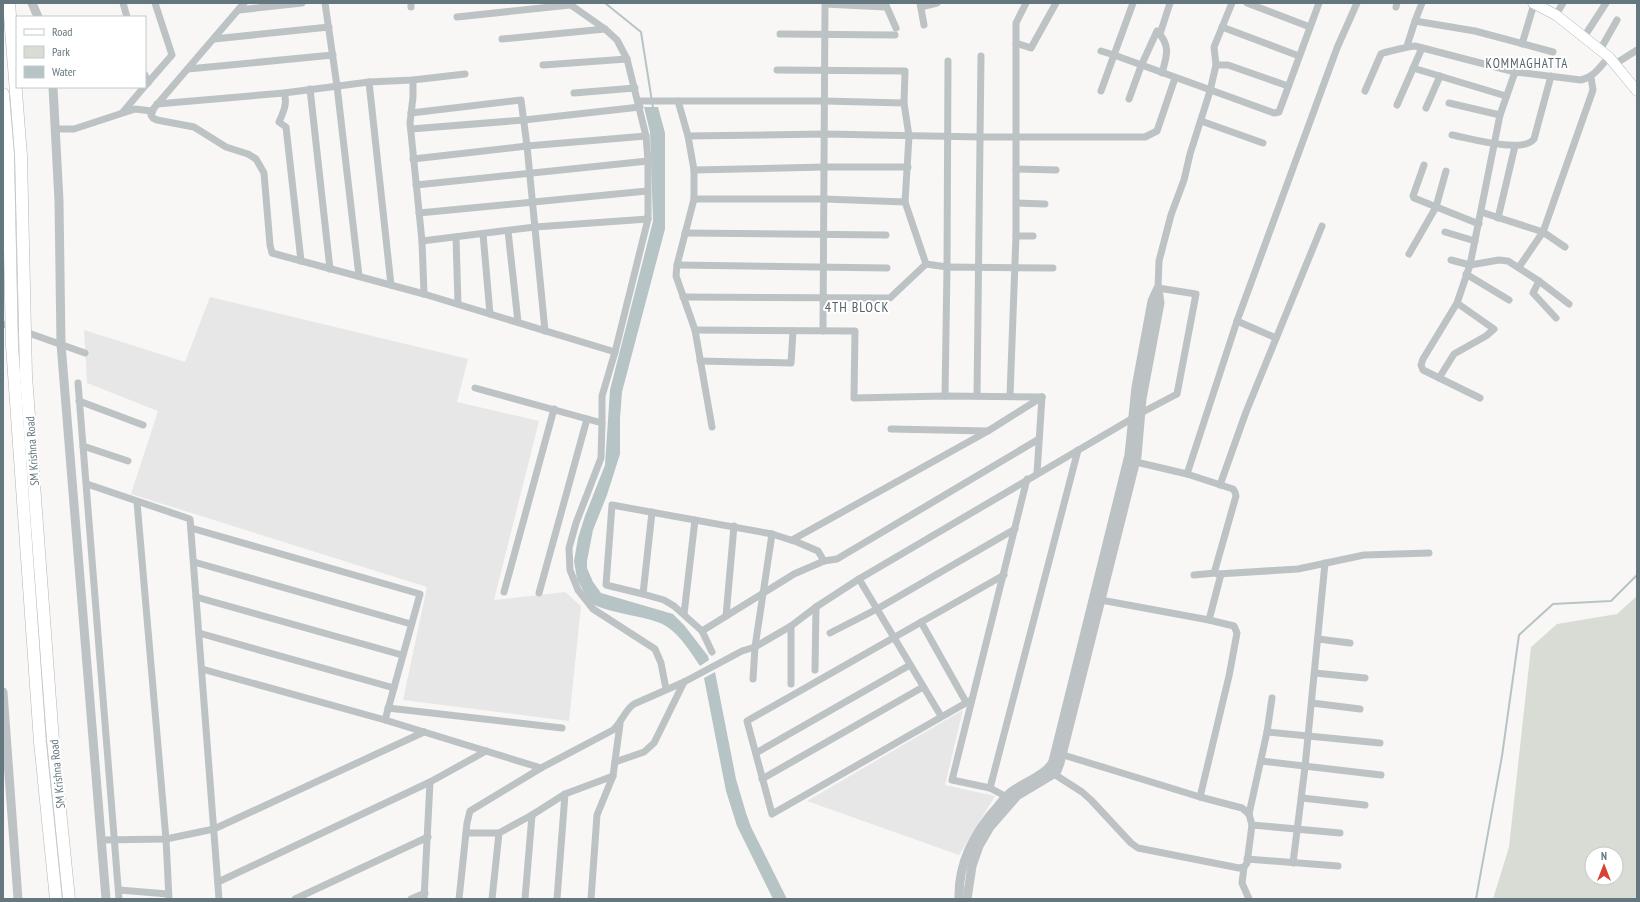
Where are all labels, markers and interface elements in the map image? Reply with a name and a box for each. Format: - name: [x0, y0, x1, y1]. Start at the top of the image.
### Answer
- legend: [16, 16, 146, 88]
- text: Road: [52, 24, 72, 39]
- text: Park: [52, 44, 70, 59]
- district label: KOMMAGHATTA: [1486, 55, 1568, 72]
- text: Water: [52, 64, 77, 79]
- district label: 4TH BLOCK: [825, 298, 889, 316]
- street label: SM Krishna Road: [22, 416, 42, 486]
- street label: SM Krishna Road: [46, 739, 68, 809]
- north arrow: [1584, 846, 1624, 886]
- text: N: [1601, 849, 1607, 863]

